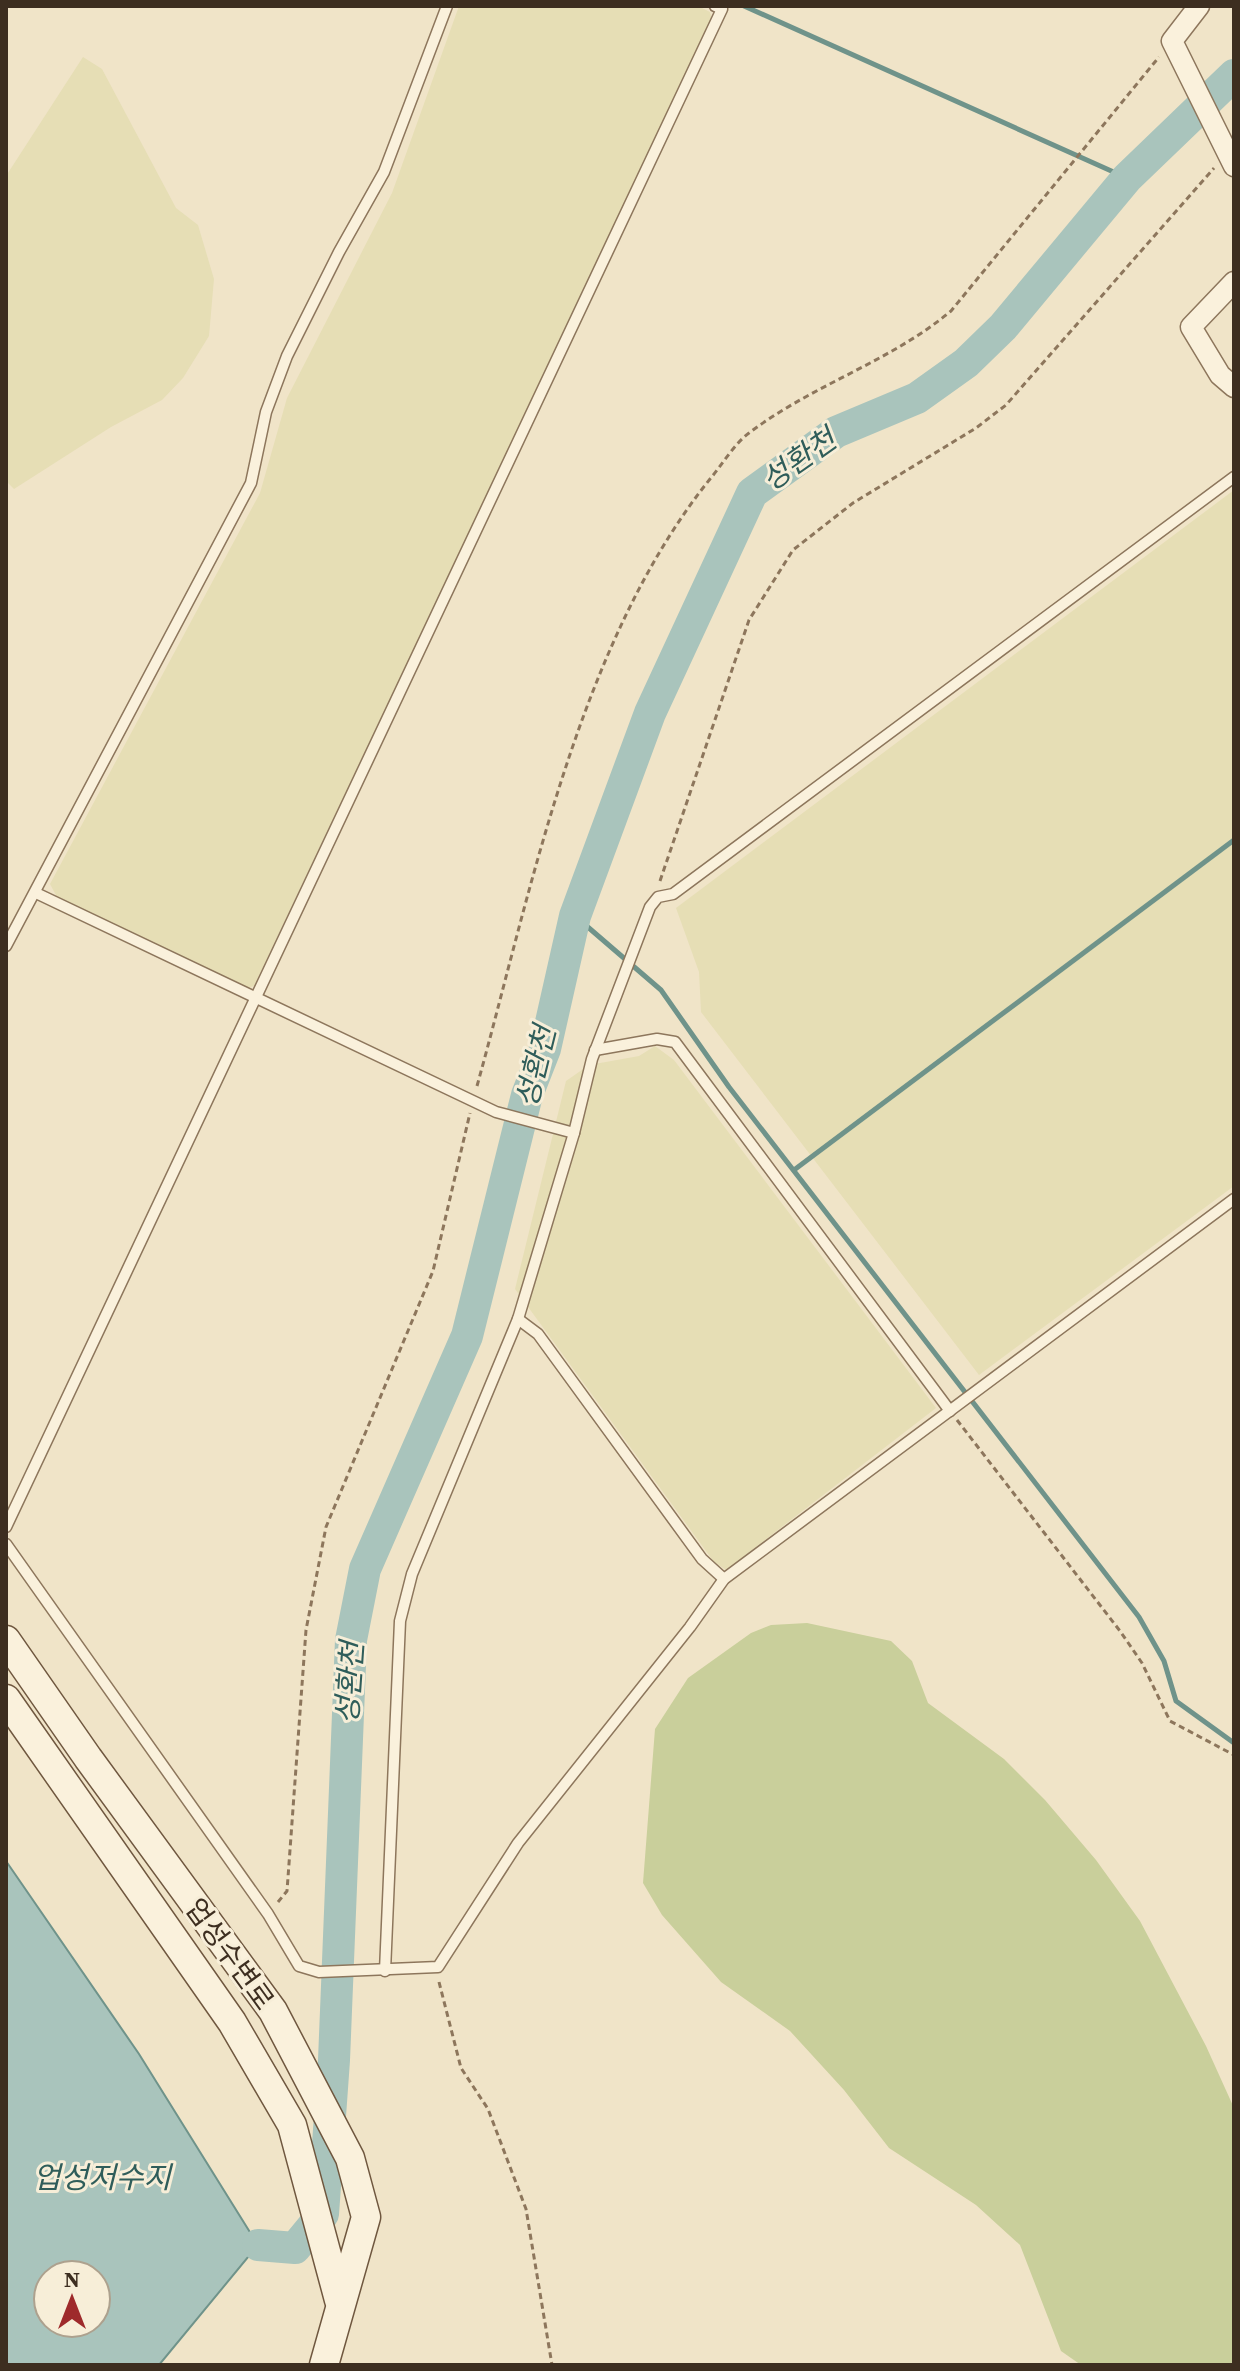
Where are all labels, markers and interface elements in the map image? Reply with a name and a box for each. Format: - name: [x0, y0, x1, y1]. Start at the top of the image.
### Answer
- water label: 성환천: [753, 417, 847, 500]
- water label: 성환천: [506, 1018, 566, 1112]
- water label: 성환천: [326, 1637, 373, 1726]
- street label: 업성수변로: [177, 1891, 283, 2017]
- water label: 업성저수지: [33, 2157, 173, 2198]
- north arrow: [32, 2259, 112, 2339]
- text: N: [64, 2264, 80, 2294]

